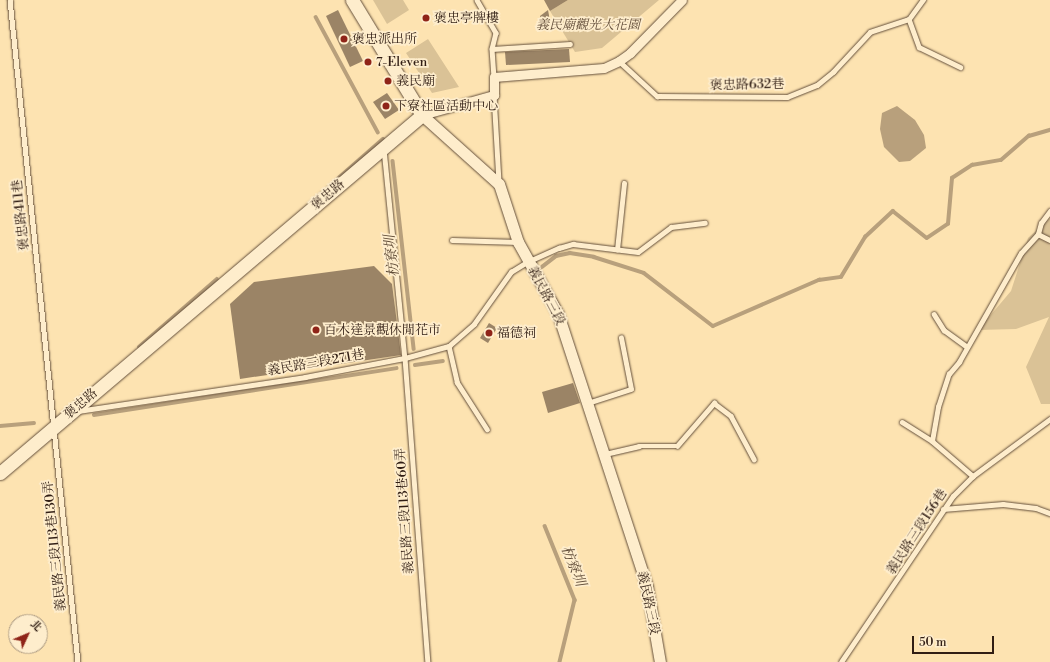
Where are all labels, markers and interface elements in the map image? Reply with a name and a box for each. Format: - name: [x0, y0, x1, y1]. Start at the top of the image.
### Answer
- place label: 褒忠亭牌樓: [434, 10, 499, 26]
- marker: 褒忠亭牌樓: [421, 13, 431, 23]
- park label: 義民廟觀光大花園: [536, 17, 640, 33]
- place label: 褒忠派出所: [352, 31, 417, 47]
- marker: 褒忠派出所: [339, 34, 349, 44]
- place label: 7-Eleven: [376, 54, 427, 70]
- marker: 7-Eleven: [363, 57, 373, 67]
- place label: 義民廟: [396, 73, 435, 89]
- marker: 義民廟: [383, 76, 393, 86]
- street label: 褒忠路632巷: [710, 77, 784, 93]
- place label: 下寮社區活動中心: [394, 98, 498, 114]
- marker: 下寮社區活動中心: [381, 101, 391, 111]
- street label: 褒忠路: [308, 176, 348, 214]
- street label: 褒忠路411巷: [10, 179, 32, 251]
- water label: 枋寮圳: [381, 234, 403, 278]
- street label: 義民路三段: [524, 264, 568, 328]
- place label: 百木達景觀休閒花市: [324, 322, 441, 338]
- marker: 百木達景觀休閒花市: [311, 325, 321, 335]
- place label: 福德祠: [497, 325, 536, 341]
- marker: 福德祠: [484, 328, 494, 338]
- street label: 義民路三段271巷: [266, 347, 366, 379]
- street label: 褒忠路: [61, 385, 101, 423]
- street label: 義民路三段113巷60弄: [393, 447, 417, 575]
- street label: 義民路三段113巷130弄: [40, 480, 70, 612]
- street label: 義民路三段156巷: [884, 486, 950, 578]
- water label: 枋寮圳: [557, 543, 589, 589]
- street label: 義民路三段: [634, 570, 662, 636]
- north arrow: [8, 614, 48, 654]
- text: 北: [27, 618, 45, 635]
- scale bar: [914, 628, 996, 654]
- text: 50 m: [919, 635, 947, 650]

